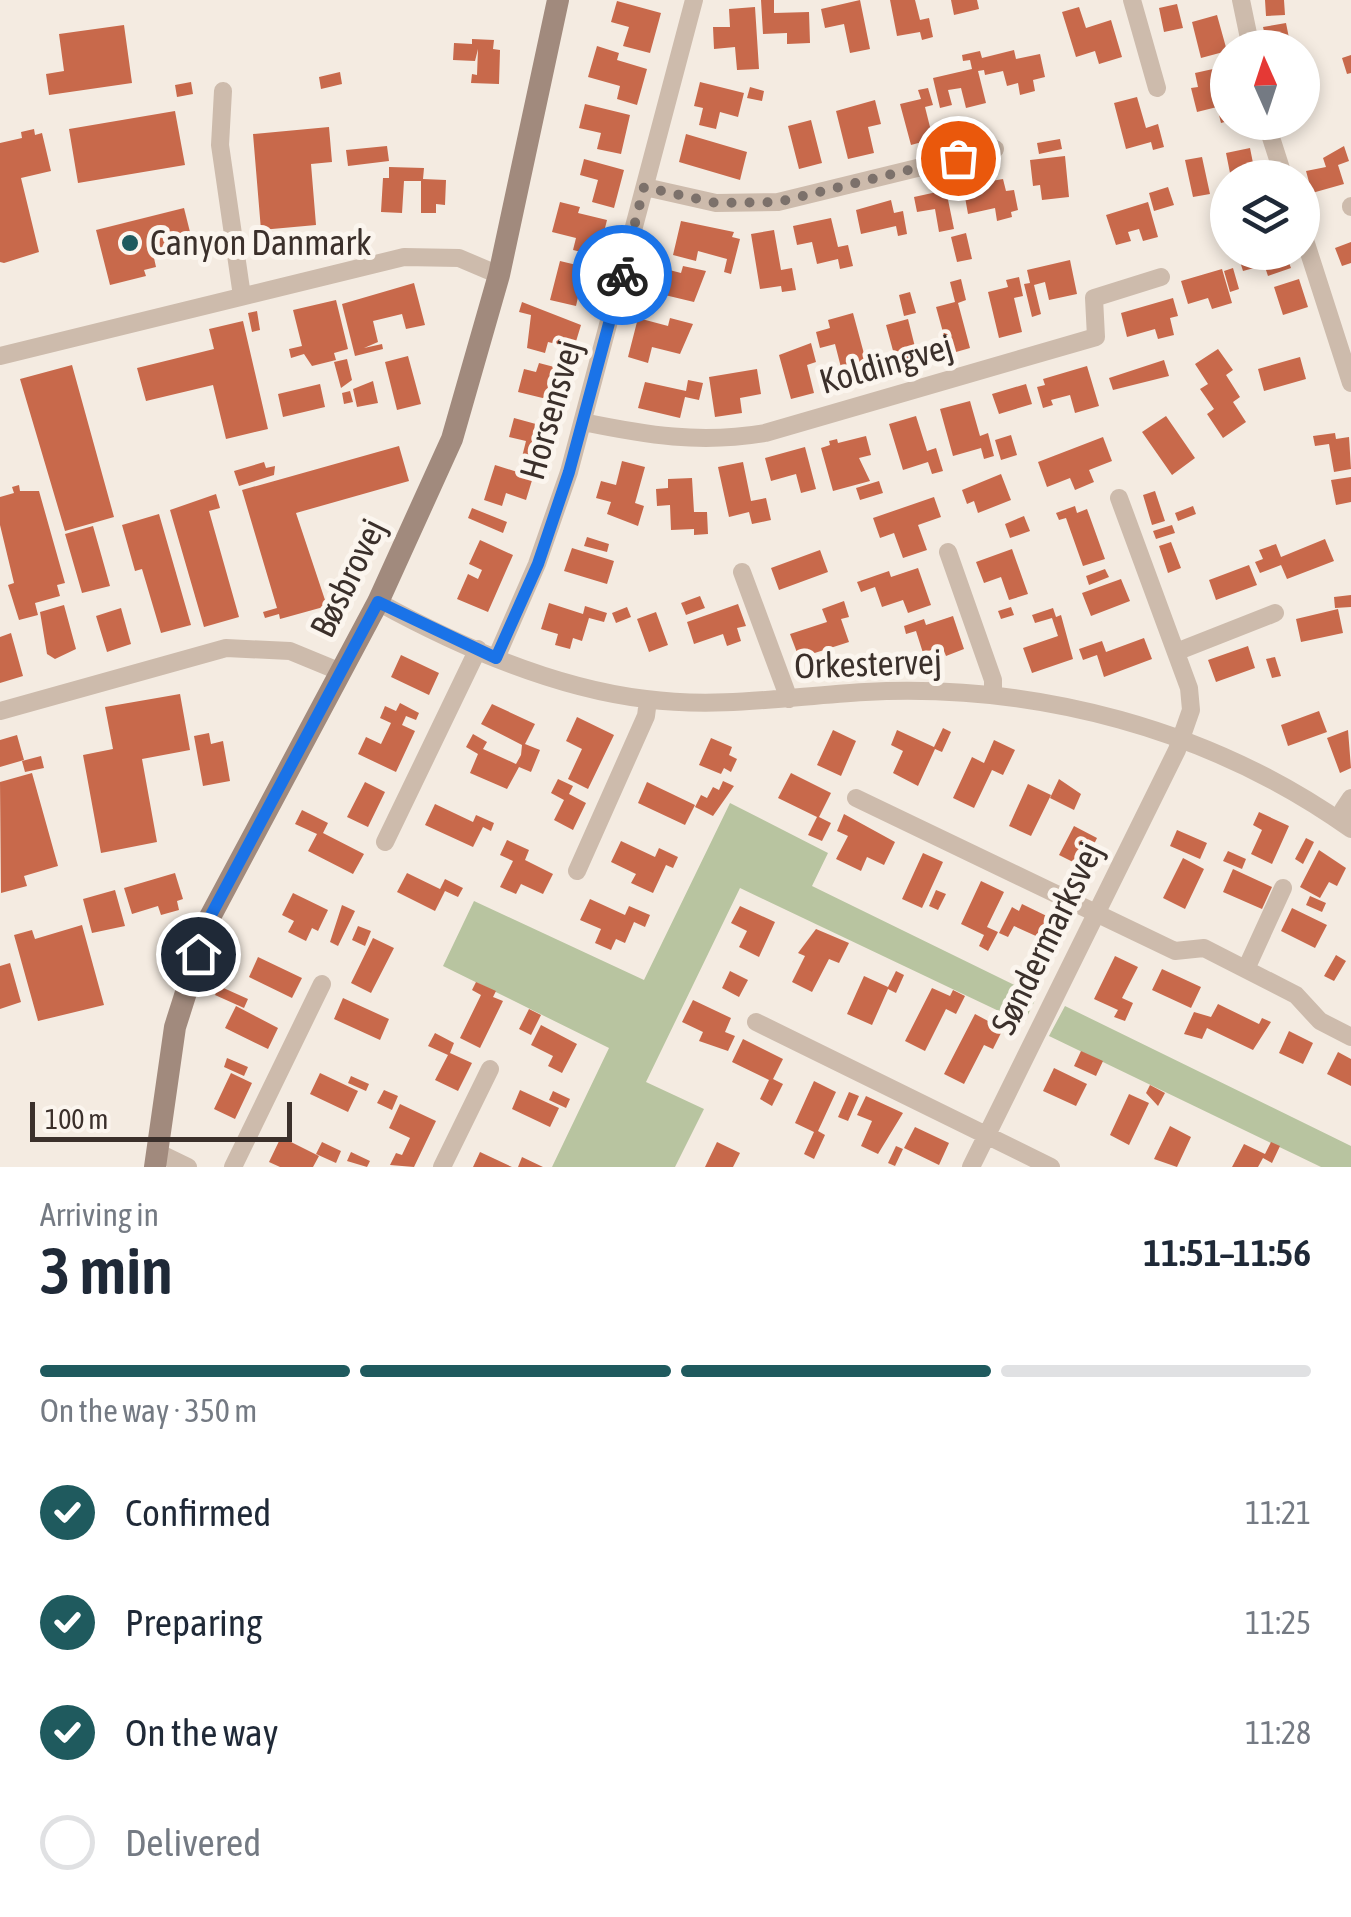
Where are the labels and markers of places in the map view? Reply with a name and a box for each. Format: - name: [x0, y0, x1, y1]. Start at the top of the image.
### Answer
- pin: [916, 116, 1001, 201]
- place label: Canyon Danmark: [150, 222, 371, 262]
- marker: Canyon Danmark: [119, 232, 141, 254]
- pin: [156, 912, 241, 997]

